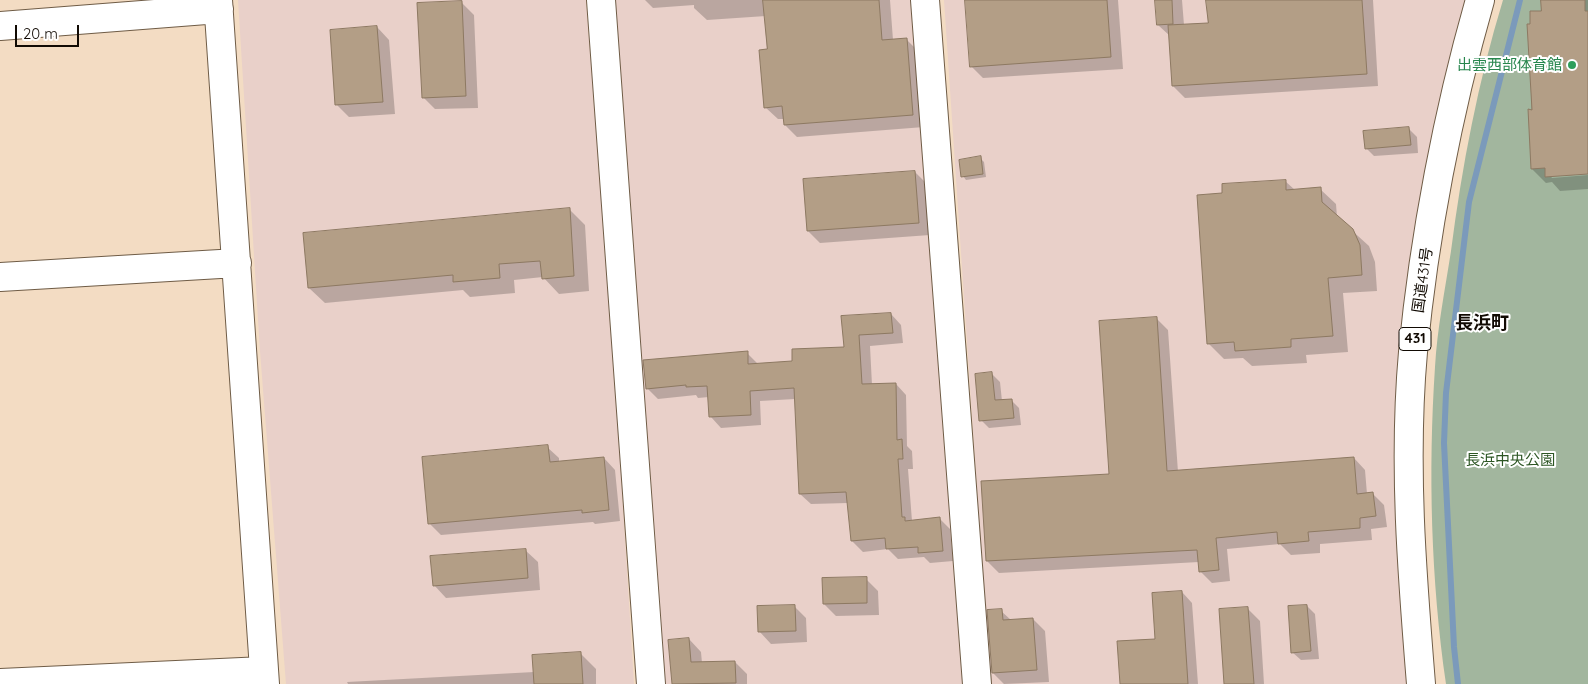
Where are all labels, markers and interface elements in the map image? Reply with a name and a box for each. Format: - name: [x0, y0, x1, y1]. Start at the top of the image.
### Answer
- scale bar: [18, 15, 81, 47]
- text: 20 m: [23, 24, 58, 43]
- place label: 出雲西部体育館: [1457, 56, 1562, 74]
- marker: 出雲西部体育館: [1566, 59, 1578, 71]
- street label: 国道431号: [1409, 246, 1437, 314]
- district label: 長浜町: [1455, 313, 1509, 335]
- road number: 431: [1399, 328, 1431, 350]
- park label: 長浜中央公園: [1465, 451, 1555, 469]

